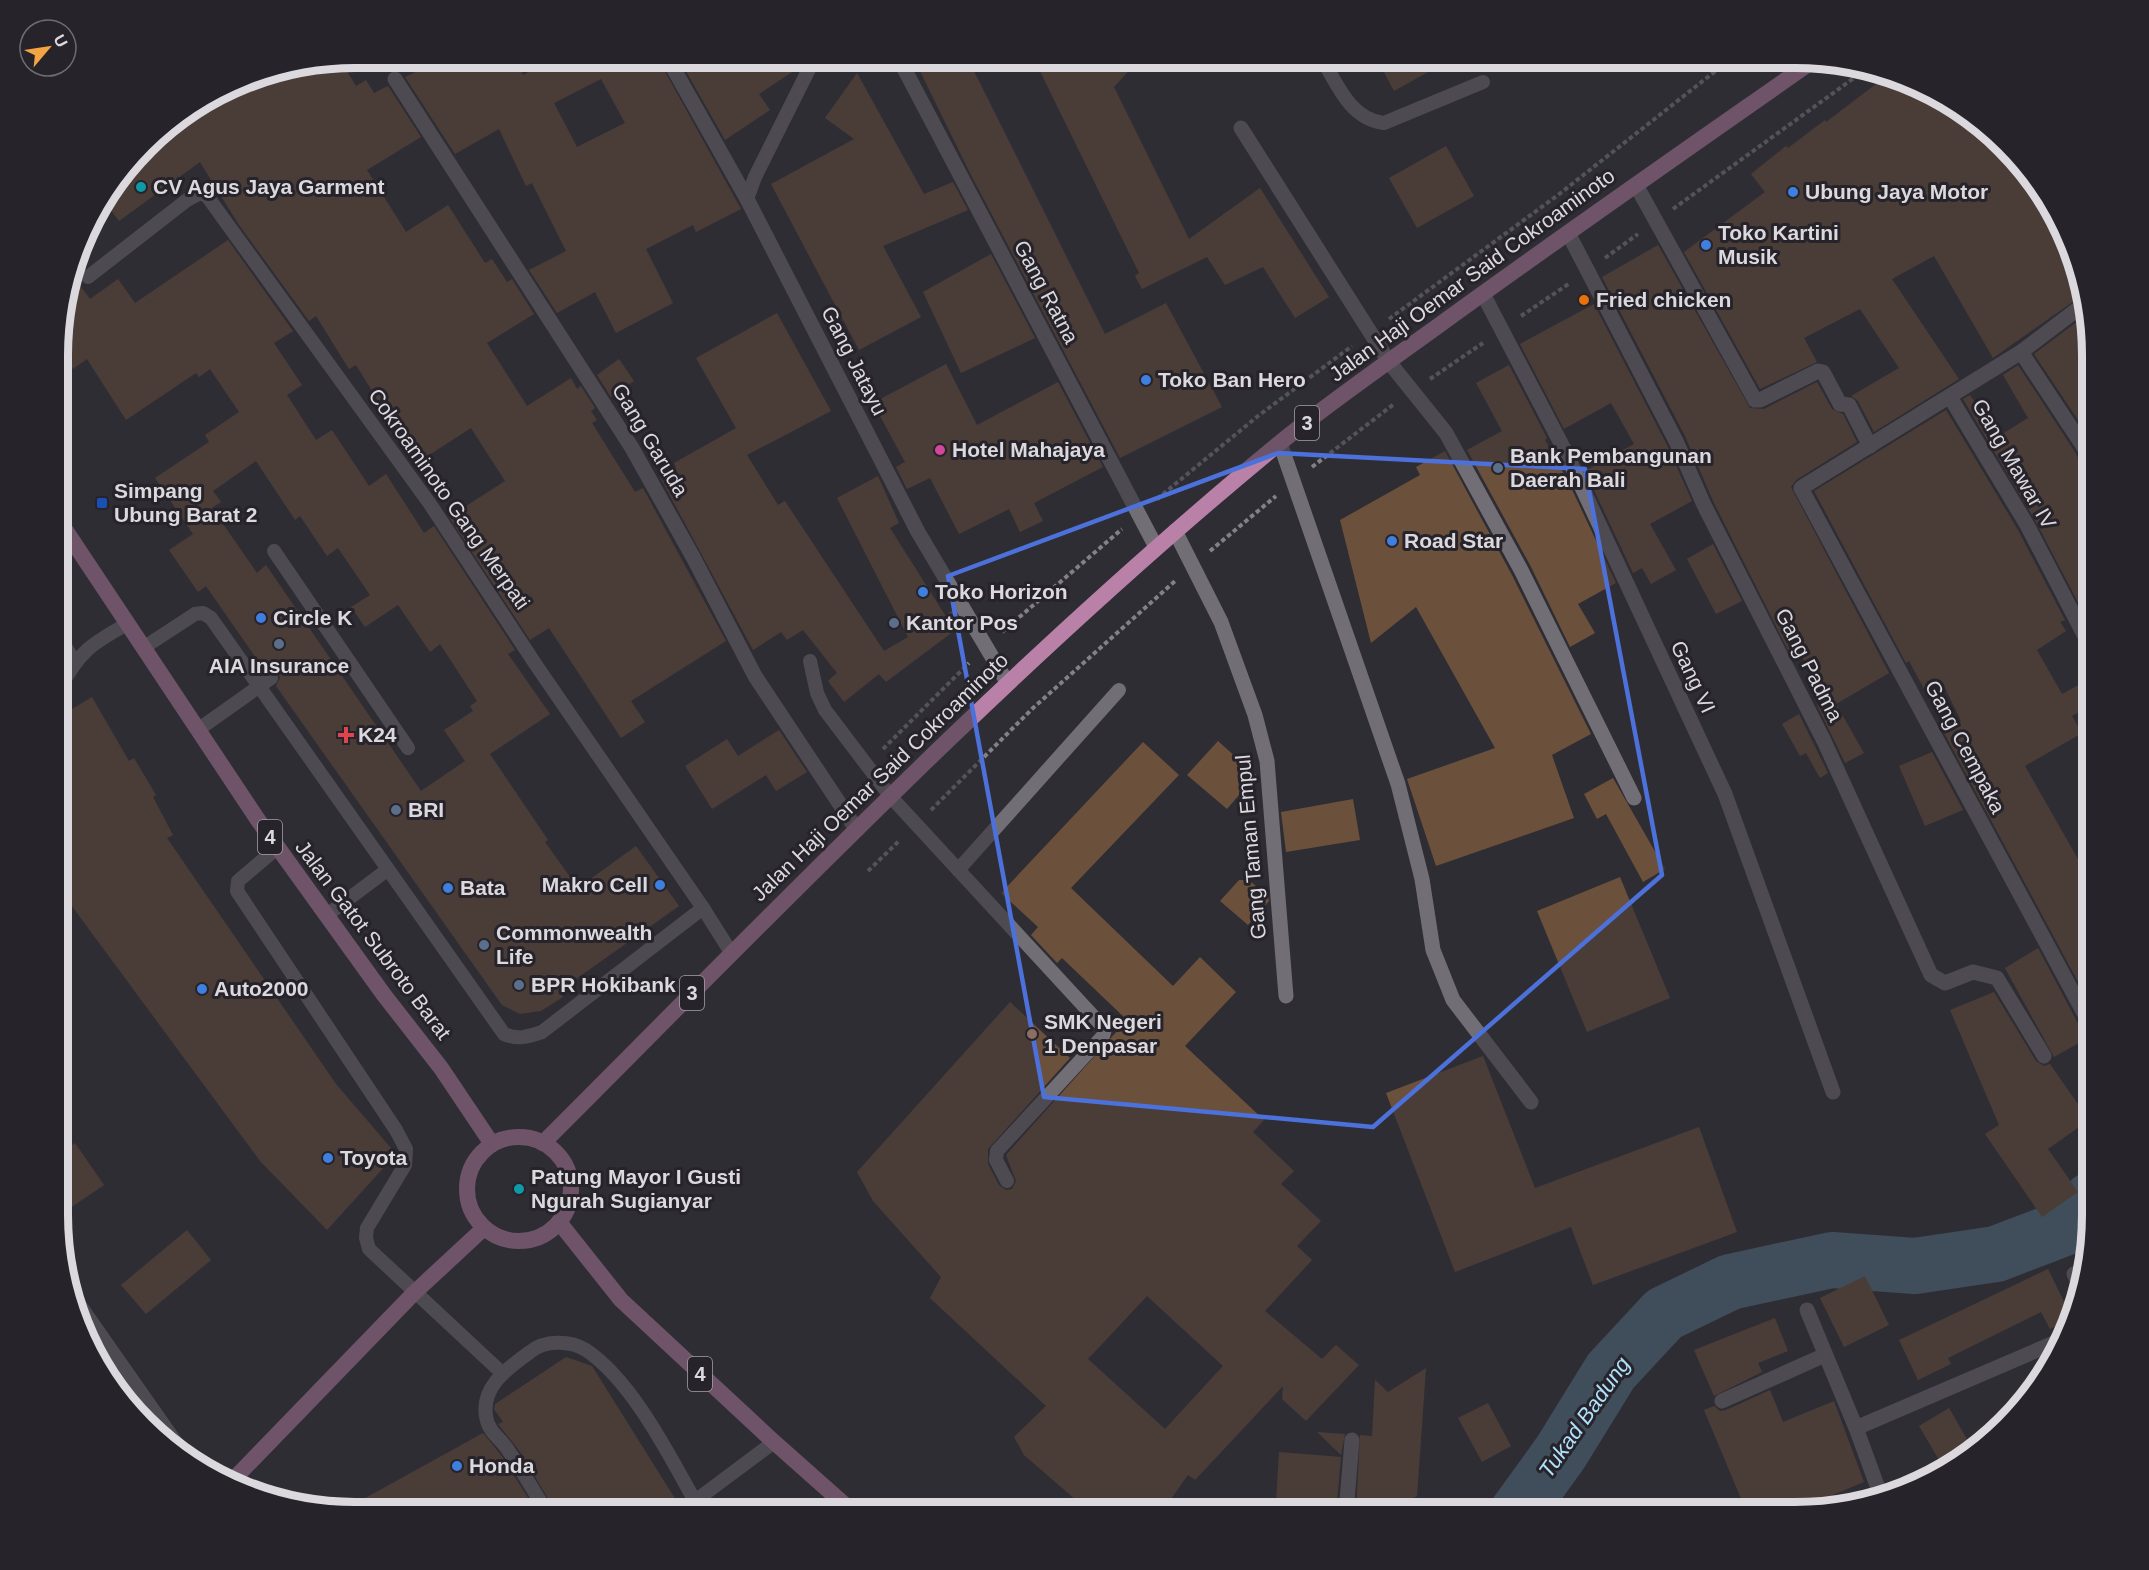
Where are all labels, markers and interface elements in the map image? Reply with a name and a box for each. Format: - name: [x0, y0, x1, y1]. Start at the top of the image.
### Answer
- north arrow: [18, 18, 78, 78]
- text: U: [50, 32, 71, 50]
- street label: Jalan Haji Oemar Said Cokroaminoto: [1325, 163, 1619, 386]
- place label: CV Agus Jaya Garment: [153, 175, 384, 198]
- marker: CV Agus Jaya Garment: [134, 180, 148, 194]
- place label: Ubung Jaya Motor: [1805, 180, 1988, 203]
- marker: Ubung Jaya Motor: [1786, 185, 1800, 199]
- place label: Toko Kartini Musik: [1718, 221, 1839, 268]
- street label: Gang Ratna: [1010, 236, 1083, 347]
- marker: Toko Kartini Musik: [1699, 238, 1713, 252]
- place label: Fried chicken: [1596, 288, 1731, 311]
- marker: Fried chicken: [1577, 293, 1591, 307]
- street label: Gang Jatayu: [817, 302, 892, 419]
- place label: Toko Ban Hero: [1158, 368, 1306, 391]
- marker: Toko Ban Hero: [1139, 373, 1153, 387]
- street label: Gang Garuda: [608, 379, 693, 500]
- street label: Cokroaminoto Gang Merpati: [364, 384, 534, 613]
- street label: Gang Mawar IV: [1968, 395, 2061, 533]
- road number: 3: [1295, 406, 1319, 440]
- place label: Hotel Mahajaya: [952, 438, 1105, 461]
- marker: Hotel Mahajaya: [933, 443, 947, 457]
- place label: Bank Pembangunan Daerah Bali: [1510, 444, 1712, 491]
- marker: Bank Pembangunan Daerah Bali: [1491, 461, 1505, 475]
- place label: Simpang Ubung Barat 2: [114, 479, 258, 526]
- marker: Simpang Ubung Barat 2: [95, 496, 109, 510]
- place label: Road Star: [1404, 529, 1503, 552]
- marker: Road Star: [1385, 534, 1399, 548]
- place label: Toko Horizon: [935, 580, 1068, 603]
- marker: Toko Horizon: [916, 585, 930, 599]
- street label: Gang Padma: [1771, 604, 1848, 725]
- place label: Circle K: [273, 606, 352, 629]
- marker: Circle K: [254, 611, 268, 625]
- place label: Kantor Pos: [906, 611, 1018, 634]
- marker: Kantor Pos: [887, 616, 901, 630]
- marker: AIA Insurance: [272, 637, 286, 651]
- street label: Gang VI: [1667, 637, 1720, 717]
- street label: Jalan Haji Oemar Said Cokroaminoto: [747, 648, 1012, 905]
- place label: AIA Insurance: [209, 654, 349, 677]
- street label: Gang Cempaka: [1921, 676, 2010, 817]
- place label: K24: [358, 723, 397, 746]
- marker: K24: [339, 728, 353, 742]
- street label: Gang Taman Empul: [1231, 754, 1270, 940]
- place label: BRI: [408, 798, 444, 821]
- marker: BRI: [389, 803, 403, 817]
- road number: 4: [258, 820, 282, 854]
- street label: Jalan Gatot Subroto Barat: [291, 836, 456, 1044]
- place label: Makro Cell: [542, 873, 648, 896]
- place label: Bata: [460, 876, 506, 899]
- marker: Makro Cell: [653, 878, 667, 892]
- marker: Bata: [441, 881, 455, 895]
- place label: Commonwealth Life: [496, 921, 652, 968]
- marker: Commonwealth Life: [477, 938, 491, 952]
- place label: BPR Hokibank: [531, 973, 676, 996]
- road number: 3: [680, 976, 704, 1010]
- place label: Auto2000: [214, 977, 309, 1000]
- marker: BPR Hokibank: [512, 978, 526, 992]
- marker: Auto2000: [195, 982, 209, 996]
- place label: SMK Negeri 1 Denpasar: [1044, 1010, 1162, 1057]
- marker: SMK Negeri 1 Denpasar: [1025, 1027, 1039, 1041]
- place label: Toyota: [340, 1146, 408, 1169]
- marker: Toyota: [321, 1151, 335, 1165]
- place label: Patung Mayor I Gusti Ngurah Sugianyar: [531, 1165, 741, 1212]
- marker: Patung Mayor I Gusti Ngurah Sugianyar: [512, 1182, 526, 1196]
- water label: Tukad Badung: [1534, 1352, 1636, 1482]
- road number: 4: [688, 1357, 712, 1391]
- place label: Honda: [469, 1454, 535, 1477]
- marker: Honda: [450, 1459, 464, 1473]

